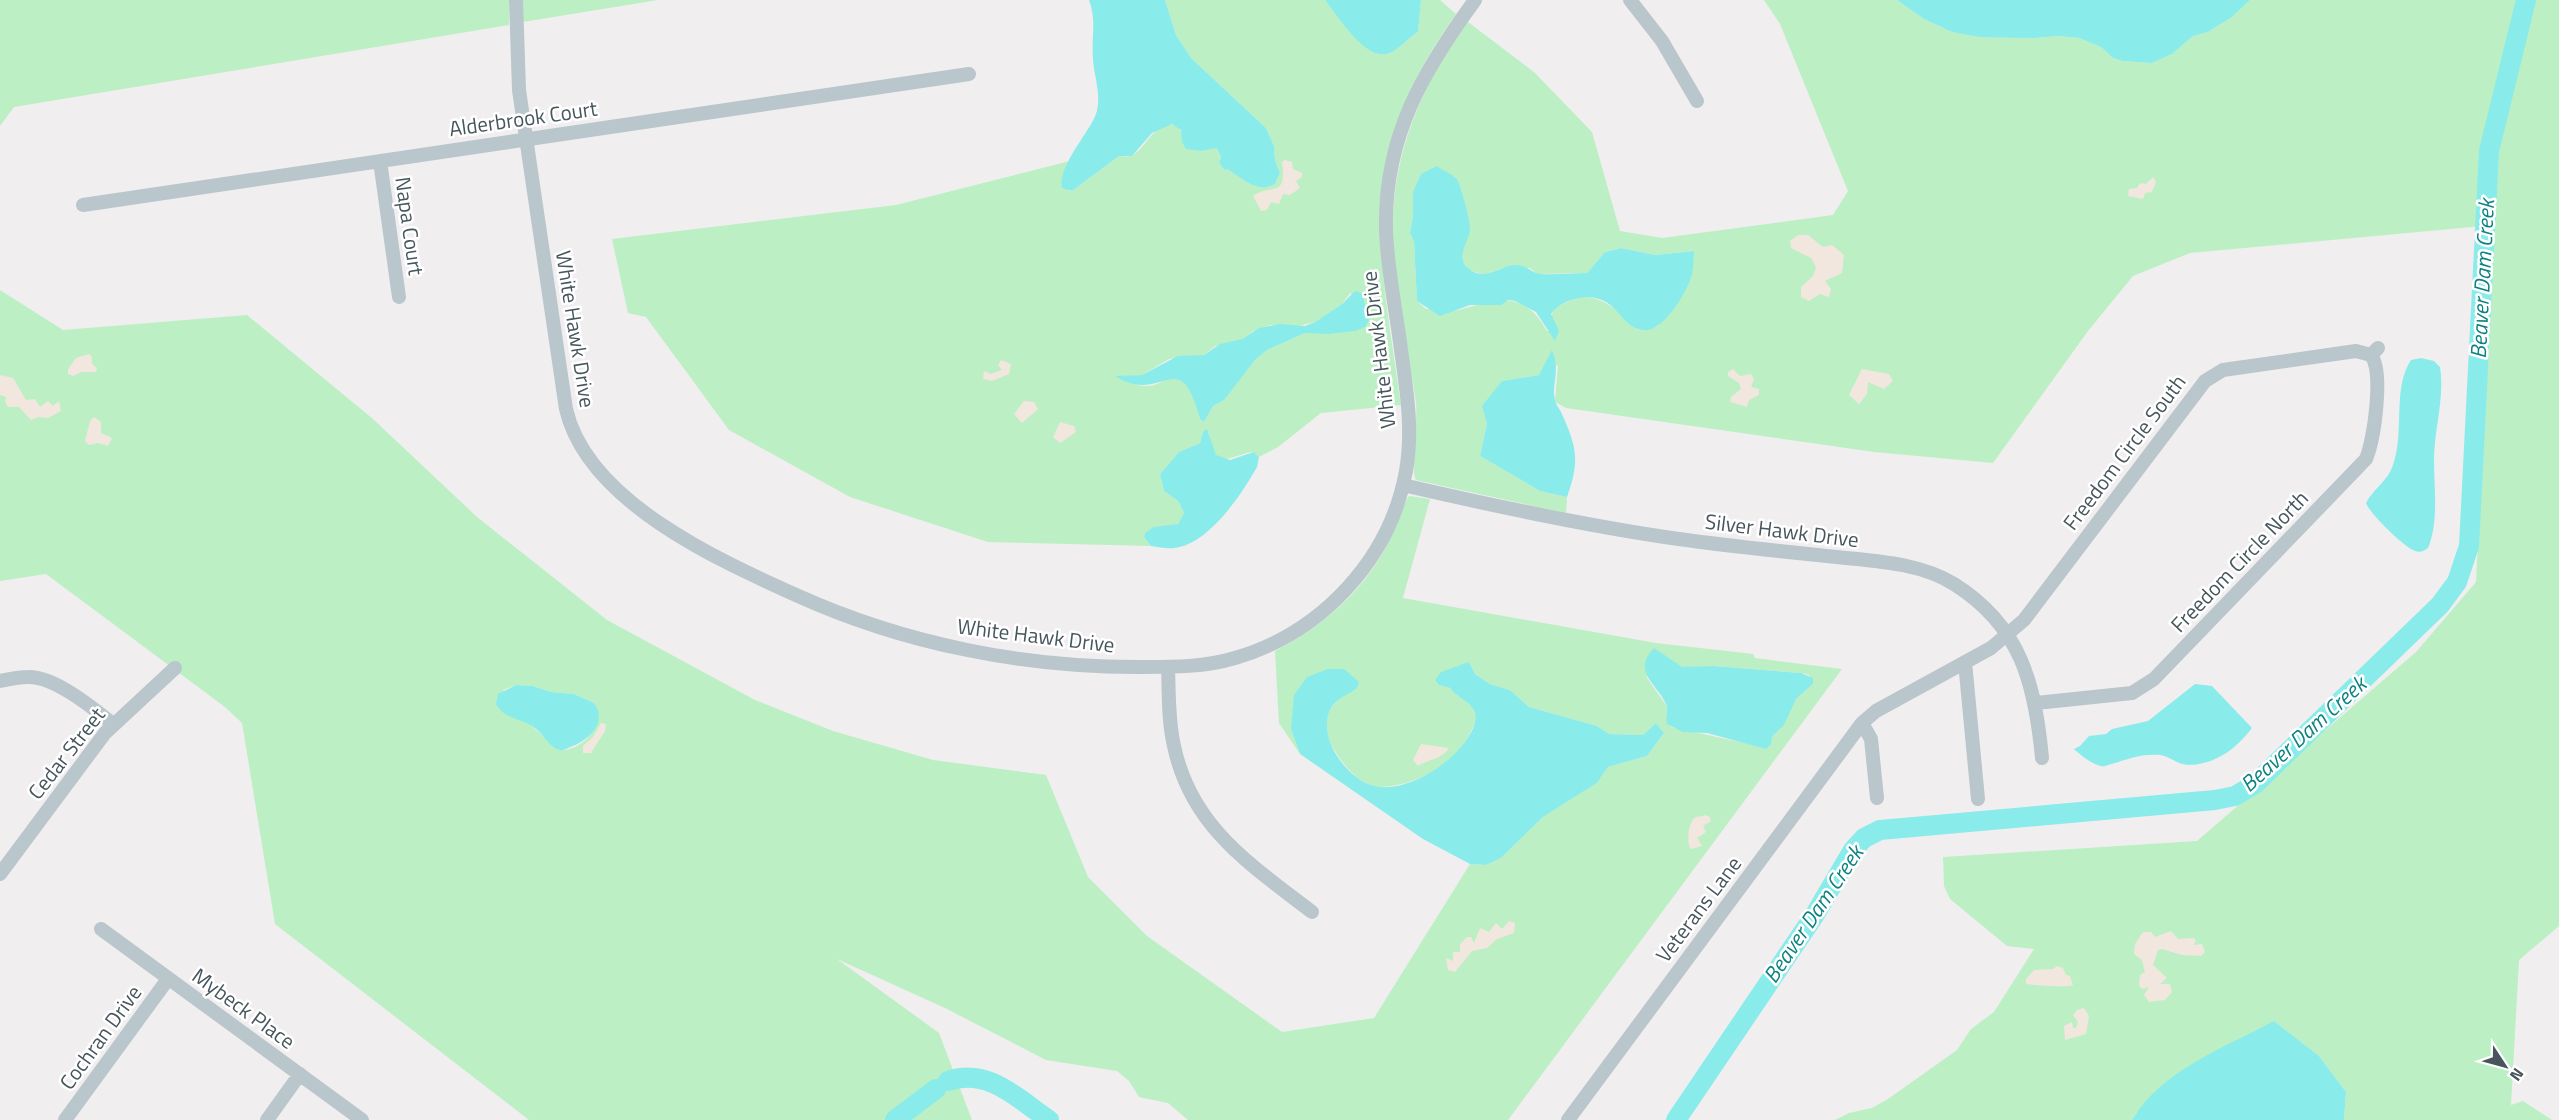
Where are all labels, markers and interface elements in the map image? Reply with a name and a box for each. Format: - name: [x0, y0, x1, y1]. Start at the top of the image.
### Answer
- street label: Alderbrook Court: [447, 92, 600, 144]
- street label: Napa Court: [387, 175, 433, 278]
- water label: Beaver Dam Creek: [2461, 196, 2503, 360]
- street label: White Hawk Drive: [548, 248, 604, 410]
- street label: White Hawk Drive: [1352, 269, 1404, 431]
- street label: Freedom Circle South: [2055, 367, 2193, 537]
- street label: Freedom Circle North: [2163, 483, 2315, 639]
- street label: Silver Hawk Drive: [1703, 505, 1861, 555]
- street label: White Hawk Drive: [955, 609, 1117, 661]
- water label: Beaver Dam Creek: [2232, 666, 2375, 800]
- street label: Cedar Street: [20, 700, 113, 806]
- water label: Beaver Dam Creek: [1754, 836, 1873, 990]
- street label: Veterans Lane: [1647, 849, 1749, 969]
- street label: Mybeck Place: [186, 960, 302, 1056]
- street label: Cochran Drive: [51, 978, 149, 1096]
- north arrow: [2475, 1036, 2535, 1096]
- text: N: [2504, 1063, 2530, 1086]

